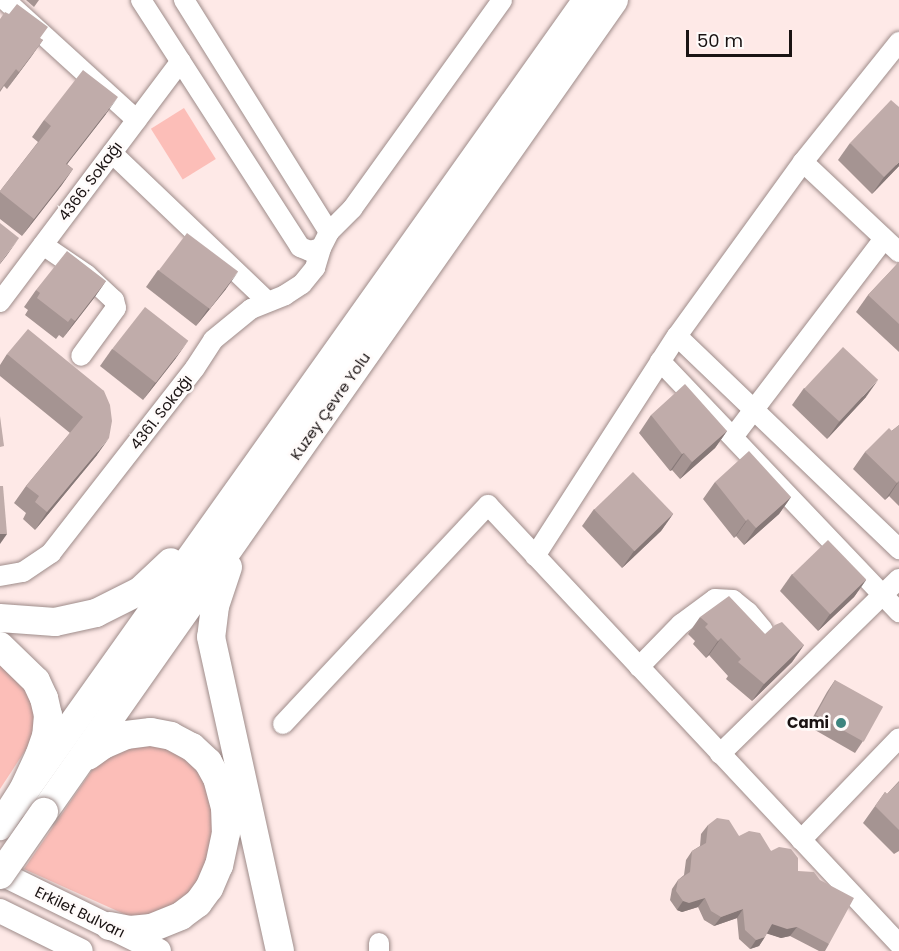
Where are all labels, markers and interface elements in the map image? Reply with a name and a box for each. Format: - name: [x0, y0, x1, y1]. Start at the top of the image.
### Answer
- scale bar: [689, 18, 796, 56]
- text: 50 m: [697, 28, 743, 53]
- street label: 4366. Sokağı: [54, 138, 126, 224]
- street label: Kuzey Çevre Yolu: [286, 349, 374, 463]
- street label: 4361. Sokağı: [126, 371, 196, 453]
- place label: Cami: [787, 714, 829, 732]
- marker: Cami: [834, 716, 848, 730]
- street label: Erkilet Bulvarı: [32, 883, 128, 941]

